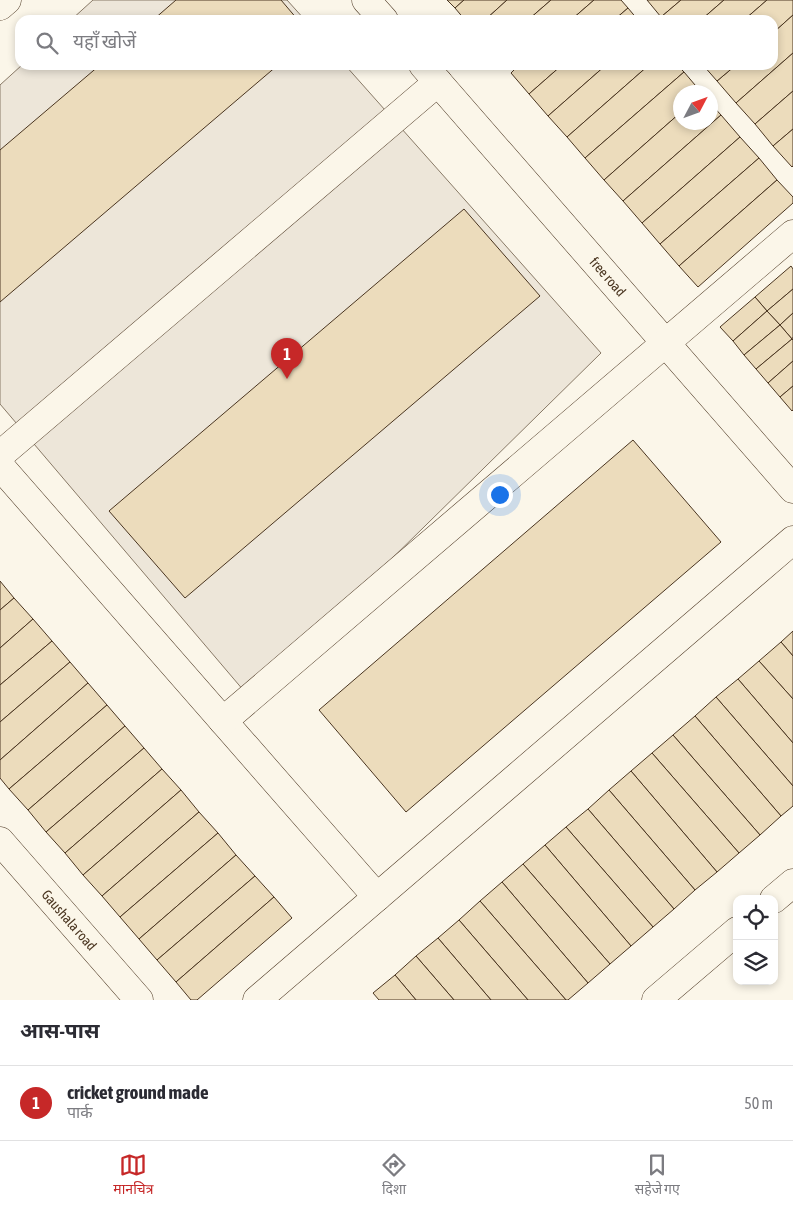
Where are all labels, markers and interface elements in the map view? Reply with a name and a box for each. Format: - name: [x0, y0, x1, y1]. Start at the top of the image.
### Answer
- search box: [15, 15, 778, 70]
- icon: search: [33, 29, 61, 57]
- text: यहाँ खोजें: [73, 30, 136, 52]
- north arrow: [673, 85, 718, 130]
- street label: free road: [586, 254, 629, 299]
- pin: 1: [271, 338, 303, 379]
- your location: [487, 482, 513, 508]
- street label: Gaushala road: [38, 887, 100, 954]
- map controls: [733, 895, 778, 985]
- button: locate: [733, 895, 778, 940]
- button: layers: [733, 940, 778, 985]
- text: आस-पास: [20, 1018, 99, 1042]
- text: cricket ground made: [67, 1081, 209, 1103]
- text: 1: [32, 1094, 40, 1112]
- text: 50 m: [744, 1094, 773, 1112]
- text: पार्क: [67, 1103, 93, 1121]
- tab: मानचित्र: [113, 1151, 153, 1200]
- tab: दिशा: [380, 1151, 408, 1200]
- tab: सहेजे गए: [635, 1151, 680, 1200]

